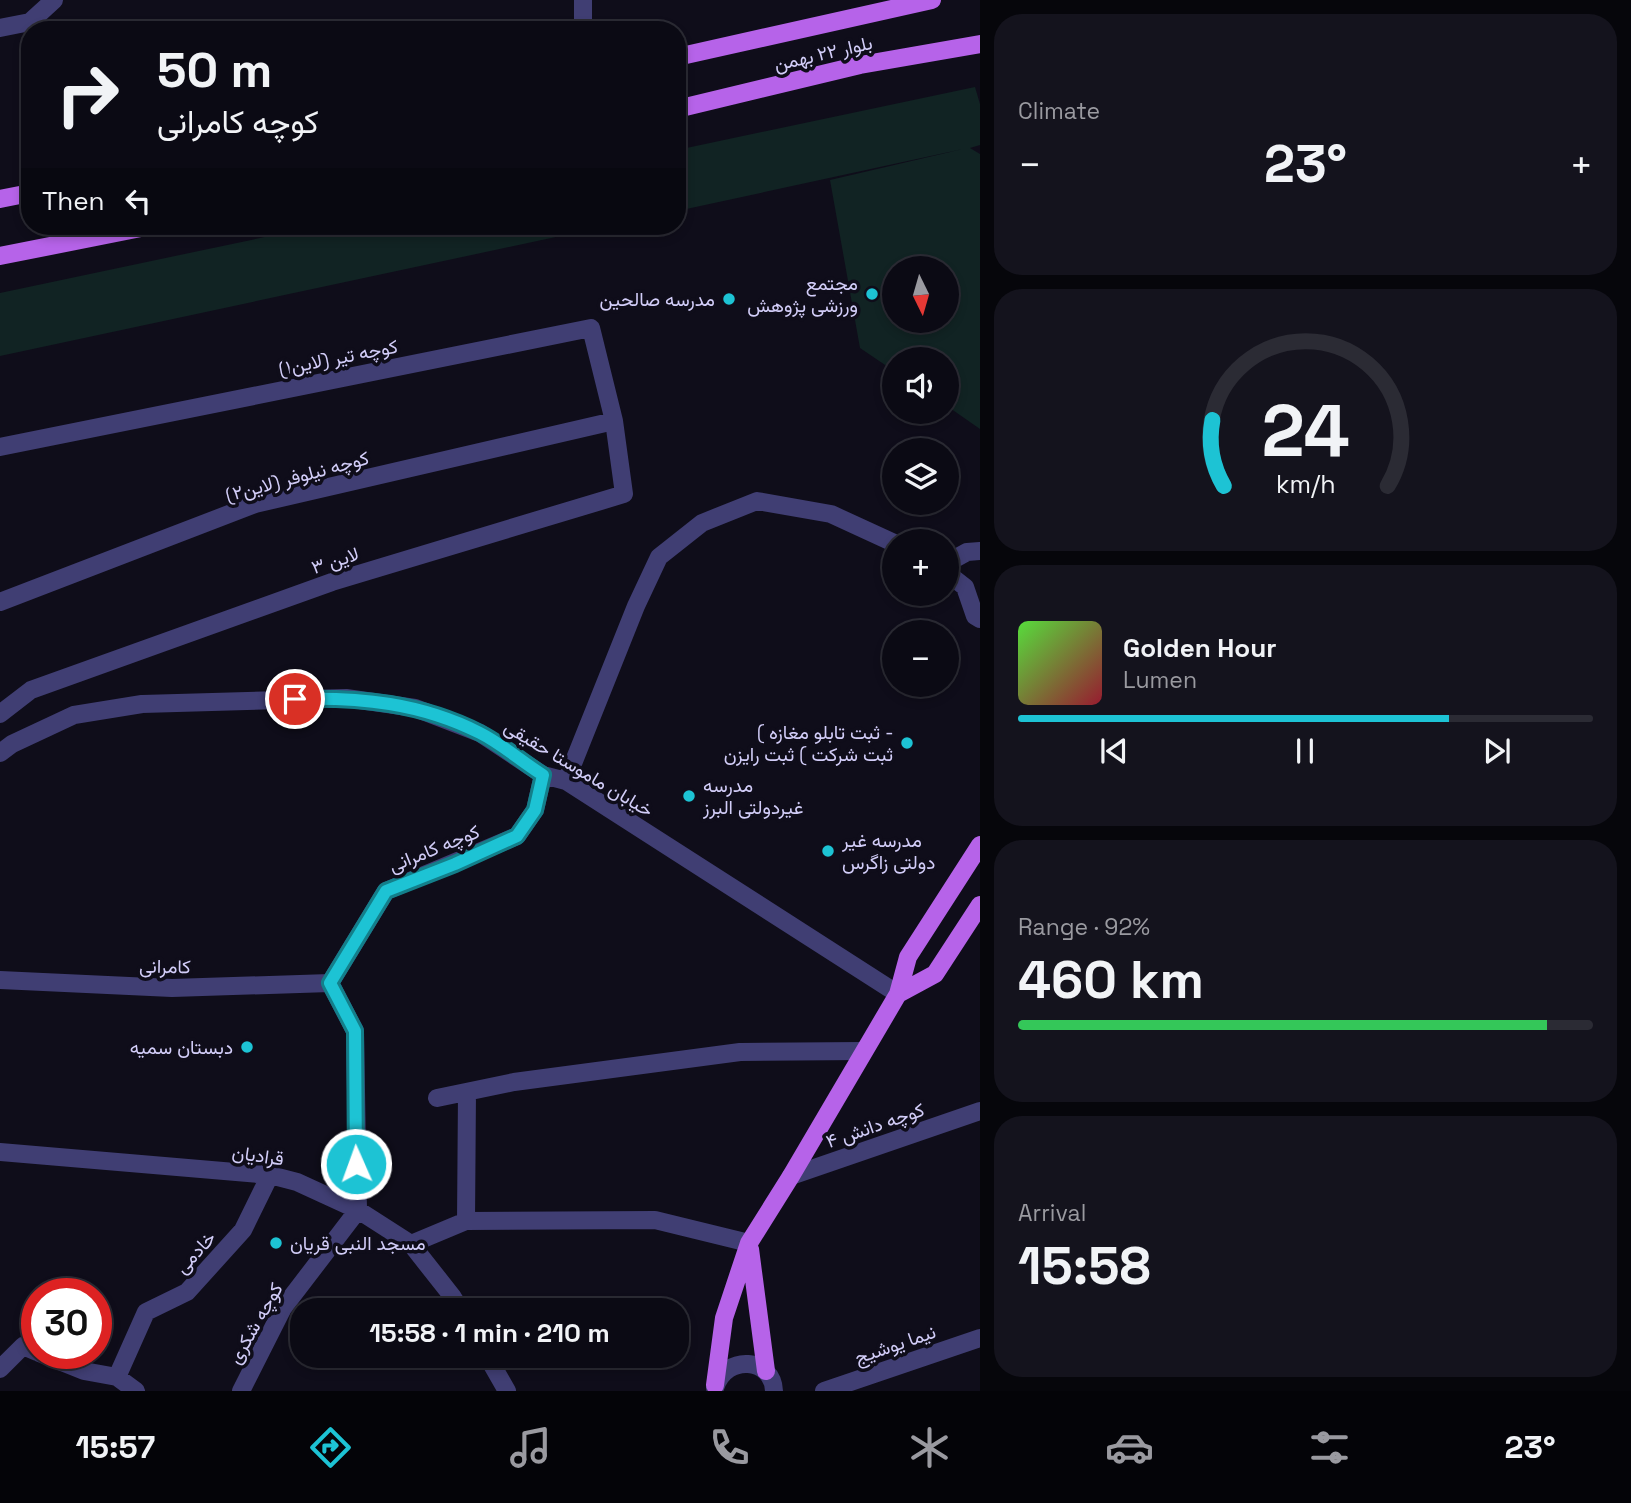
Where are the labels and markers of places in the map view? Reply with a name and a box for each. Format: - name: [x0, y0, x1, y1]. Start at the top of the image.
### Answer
- place label: مجتمع ورزشی پژوهش: [747, 271, 858, 319]
- marker: مجتمع ورزشی پژوهش: [864, 286, 880, 302]
- place label: مدرسه صالحین: [599, 287, 715, 312]
- marker: مدرسه صالحین: [721, 291, 737, 307]
- pin: [265, 669, 325, 729]
- place label: ( ثبت تابلو مغازه - ثبت شرکت ) ثبت رایزن: [724, 720, 893, 767]
- marker: ( ثبت تابلو مغازه - ثبت شرکت ) ثبت رایزن: [899, 735, 915, 751]
- place label: مدرسه غیردولتی البرز: [702, 773, 803, 820]
- marker: مدرسه غیردولتی البرز: [681, 788, 697, 804]
- place label: مدرسه غیر دولتی زاگرس: [841, 828, 935, 875]
- marker: مدرسه غیر دولتی زاگرس: [820, 843, 836, 859]
- place label: دبستان سمیه: [130, 1035, 233, 1060]
- marker: دبستان سمیه: [239, 1039, 255, 1055]
- place label: مسجد النبی قریان: [290, 1231, 426, 1256]
- marker: مسجد النبی قریان: [268, 1235, 284, 1251]

